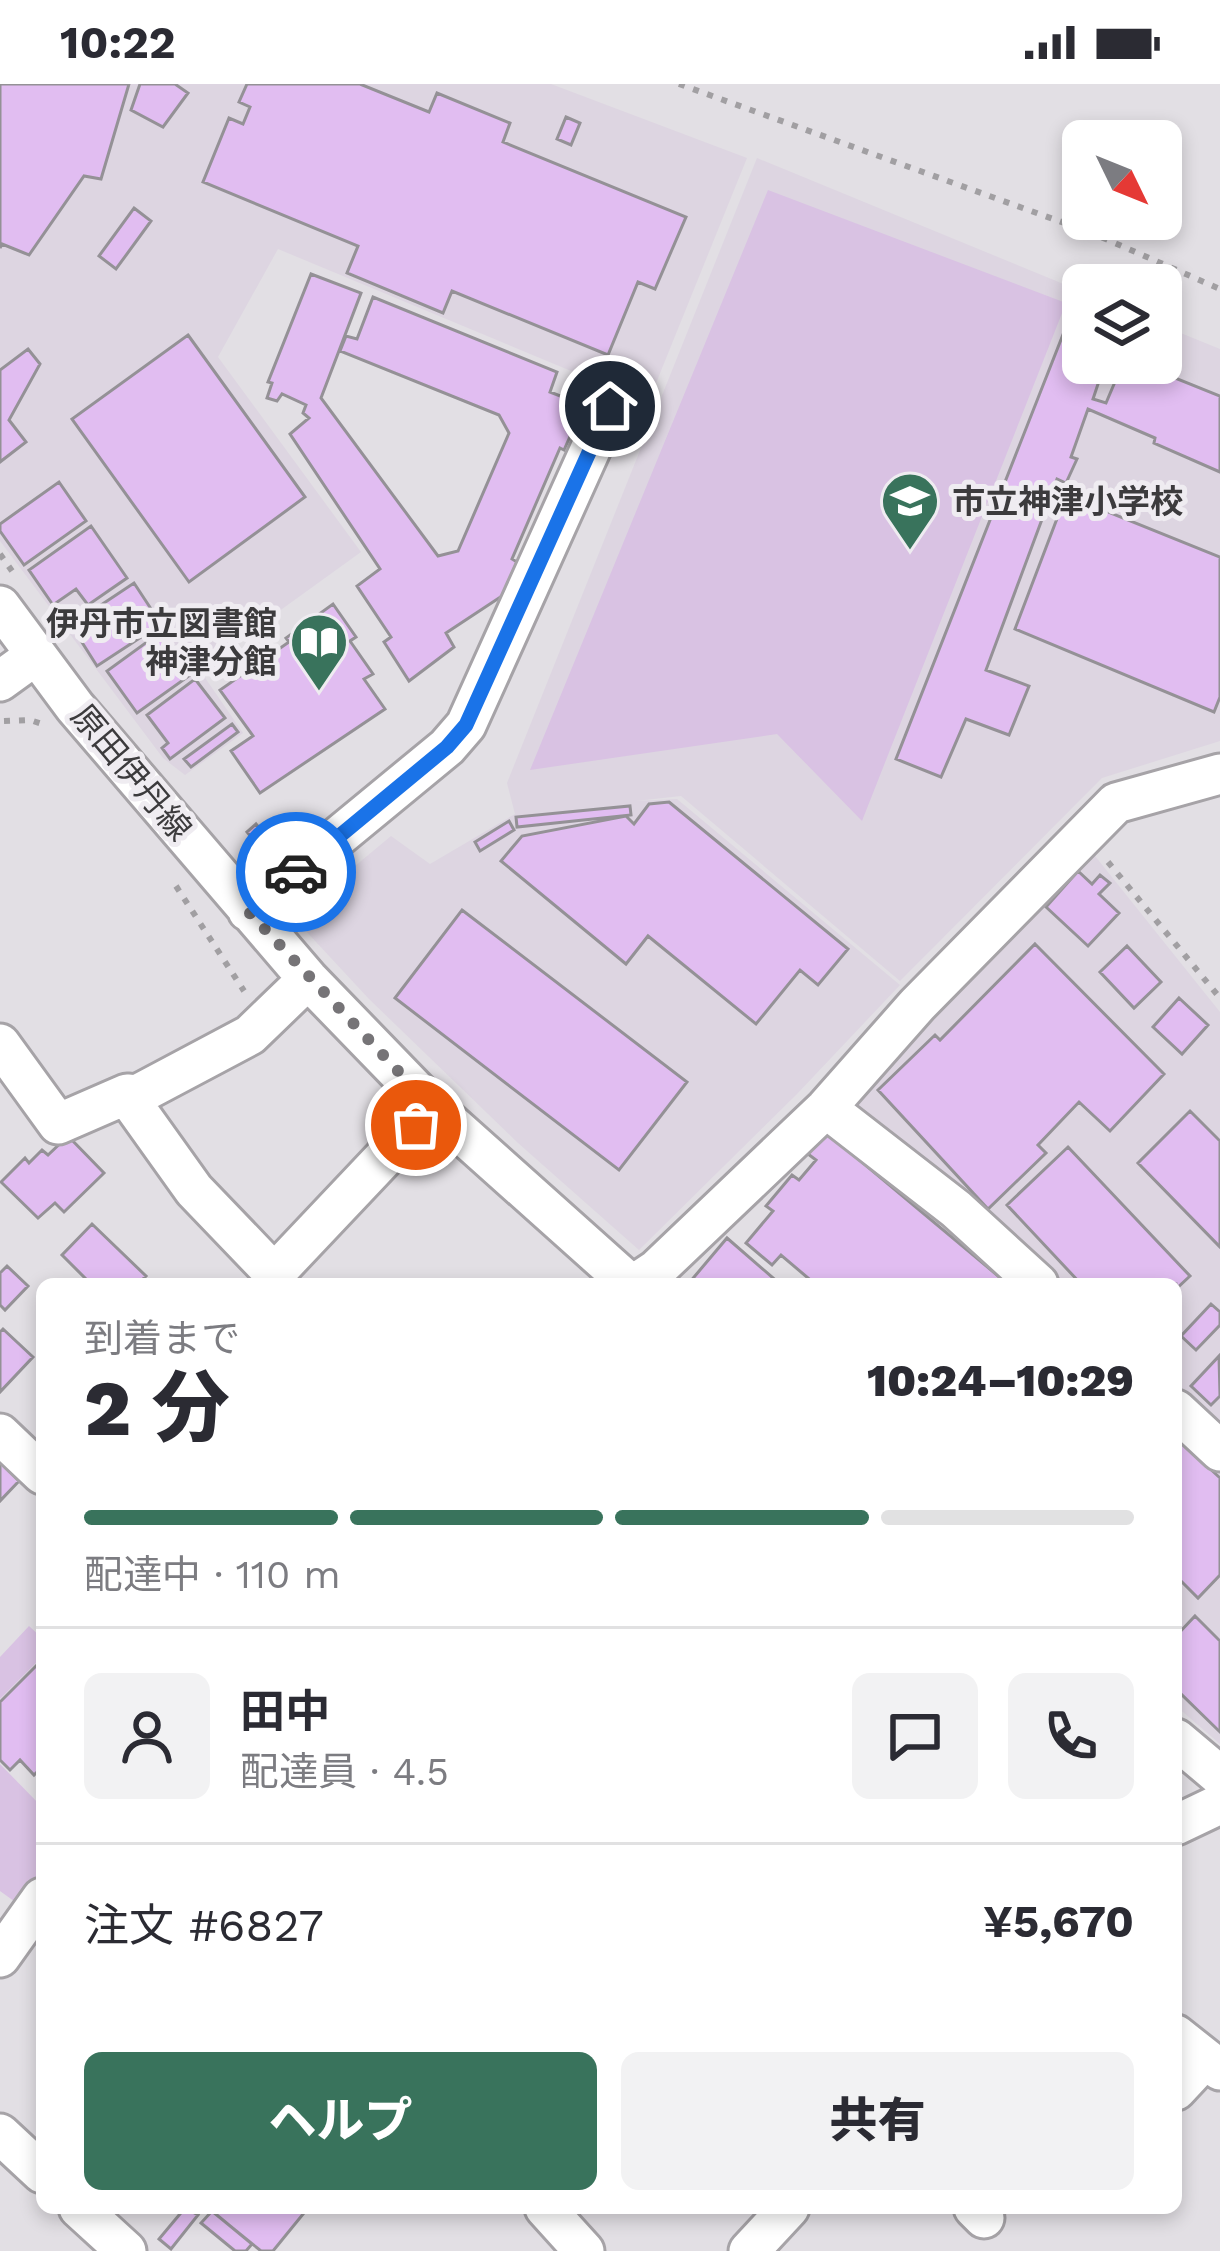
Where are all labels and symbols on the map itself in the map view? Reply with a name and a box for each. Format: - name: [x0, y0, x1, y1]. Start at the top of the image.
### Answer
- north arrow: [1062, 120, 1182, 240]
- pin: [559, 355, 661, 457]
- school or university icon: 市立神津小学校: [879, 470, 941, 552]
- place label: 市立神津小学校: [952, 482, 1183, 521]
- place label: 伊丹市立図書館 神津分館: [46, 604, 277, 681]
- library icon: 伊丹市立図書館 神津分館: [288, 611, 350, 693]
- street label: 原田伊丹線: [64, 697, 200, 848]
- courier: [236, 812, 356, 932]
- pin: [365, 1074, 467, 1176]

